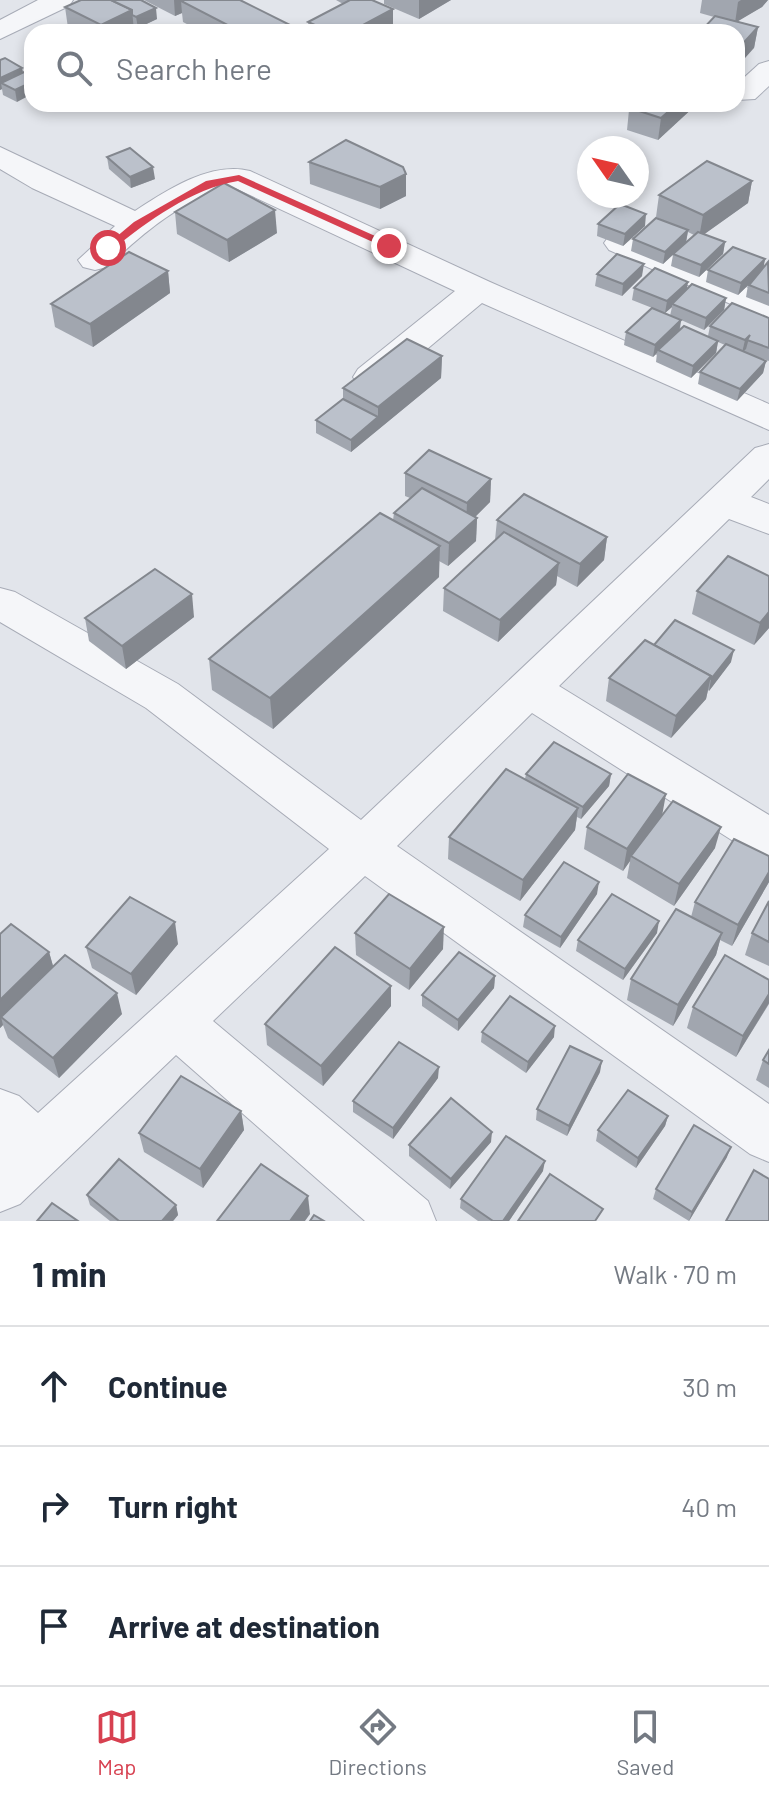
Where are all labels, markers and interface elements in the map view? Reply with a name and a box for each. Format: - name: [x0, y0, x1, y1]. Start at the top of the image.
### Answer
- search box: [24, 24, 745, 112]
- icon: search: [52, 46, 96, 90]
- text: Search here: [116, 50, 272, 86]
- north arrow: [577, 136, 649, 208]
- route end: [371, 228, 407, 264]
- route start: [90, 230, 126, 266]
- text: 1 min: [32, 1253, 107, 1294]
- text: Walk · 70 m: [614, 1258, 737, 1289]
- icon: ahead: [32, 1364, 76, 1408]
- text: Continue: [108, 1368, 228, 1404]
- text: 30 m: [682, 1371, 737, 1402]
- icon: right: [32, 1484, 76, 1528]
- text: Turn right: [108, 1488, 238, 1524]
- text: 40 m: [681, 1491, 737, 1522]
- icon: arrive: [32, 1604, 76, 1648]
- text: Arrive at destination: [108, 1608, 380, 1644]
- tab: Map: [95, 1705, 139, 1779]
- tab: Directions: [328, 1705, 427, 1779]
- tab: Saved: [616, 1705, 674, 1779]

